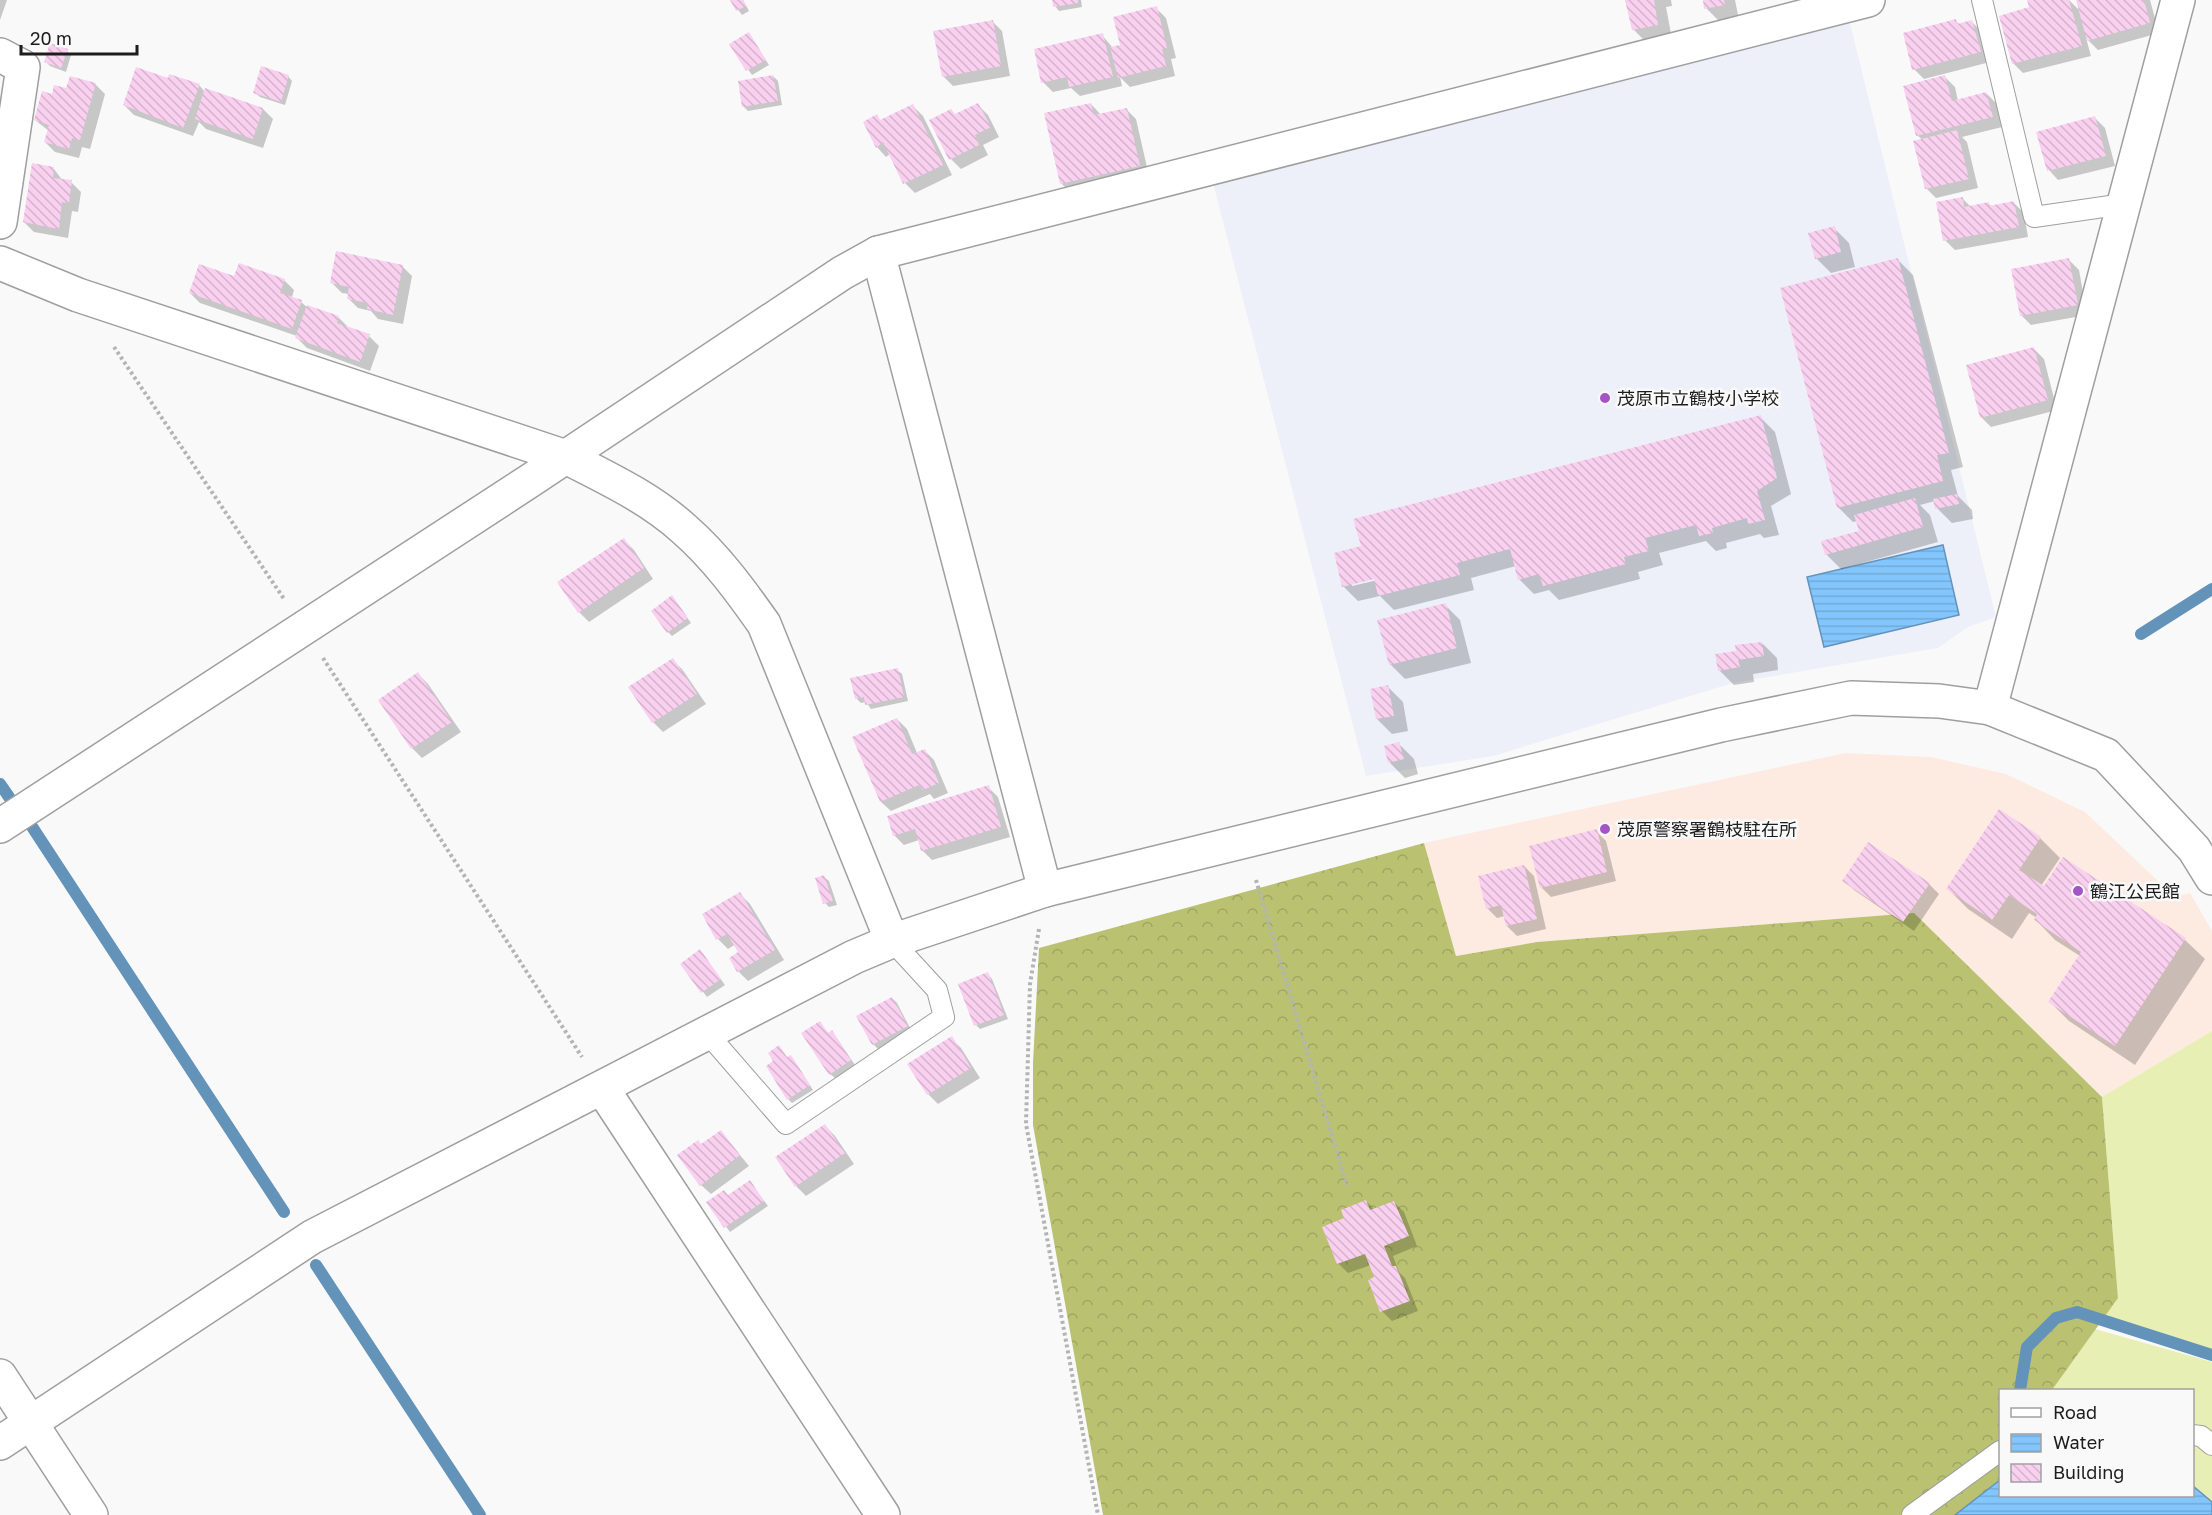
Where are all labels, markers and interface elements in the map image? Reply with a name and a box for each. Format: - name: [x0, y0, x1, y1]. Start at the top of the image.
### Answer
- scale bar: [21, 18, 136, 56]
- text: 20 m: [30, 27, 72, 49]
- place label: 茂原市立鶴枝小学校: [1617, 387, 1779, 409]
- marker: 茂原市立鶴枝小学校: [1598, 391, 1612, 405]
- place label: 茂原警察署鶴枝駐在所: [1617, 818, 1797, 840]
- marker: 茂原警察署鶴枝駐在所: [1598, 822, 1612, 836]
- place label: 鶴江公民館: [2090, 880, 2180, 902]
- marker: 鶴江公民館: [2071, 884, 2085, 898]
- legend: [1999, 1389, 2194, 1497]
- text: Road: [2053, 1401, 2097, 1423]
- text: Water: [2053, 1431, 2104, 1453]
- text: Building: [2053, 1461, 2124, 1483]

